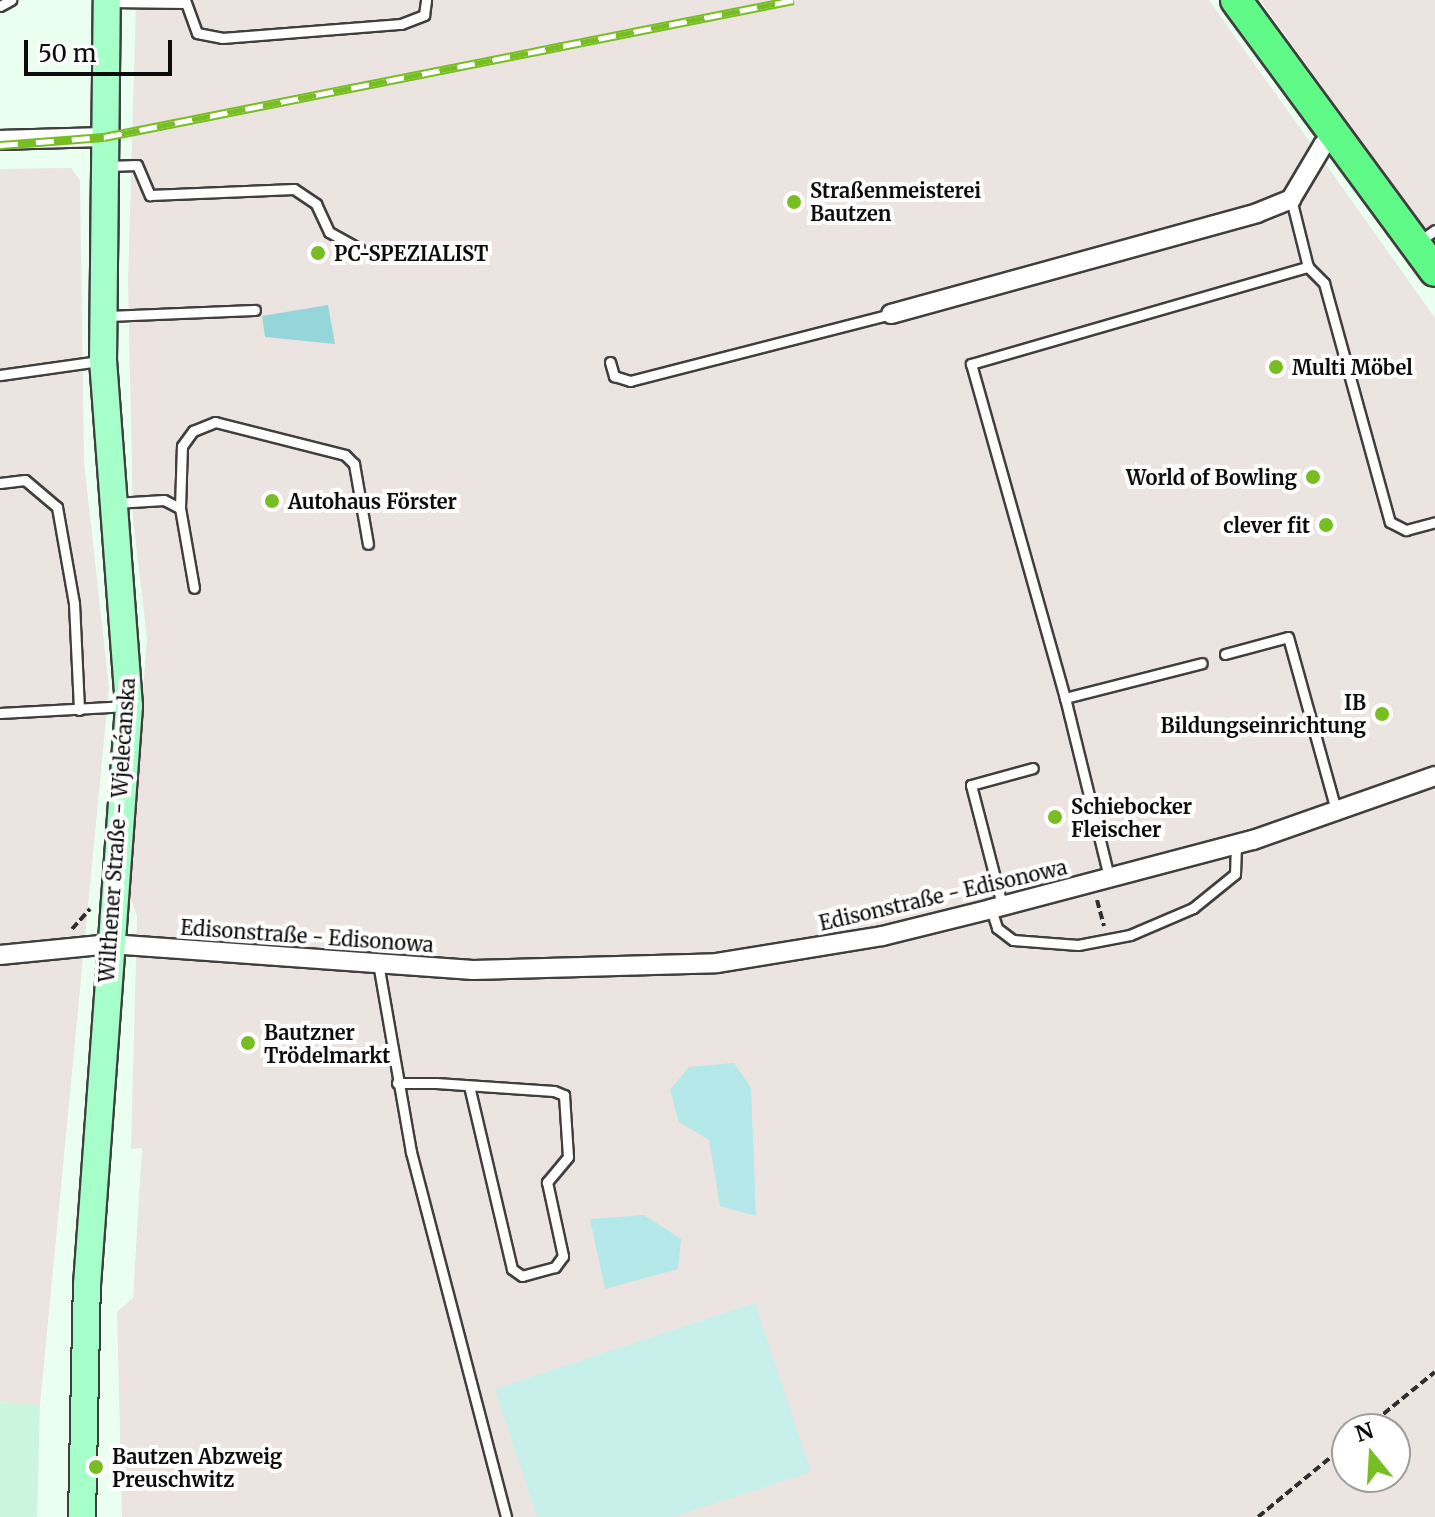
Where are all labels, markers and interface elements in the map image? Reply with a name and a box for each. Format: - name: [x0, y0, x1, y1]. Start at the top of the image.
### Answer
- scale bar: [28, 24, 176, 74]
- text: 50 m: [38, 38, 97, 69]
- place label: Straßenmeisterei Bautzen: [810, 178, 981, 225]
- marker: Straßenmeisterei Bautzen: [785, 193, 803, 211]
- place label: PC-SPEZIALIST: [334, 241, 488, 265]
- marker: PC-SPEZIALIST: [309, 244, 327, 262]
- place label: Multi Möbel: [1292, 355, 1413, 379]
- marker: Multi Möbel: [1267, 358, 1285, 376]
- place label: World of Bowling: [1126, 465, 1297, 489]
- marker: World of Bowling: [1304, 468, 1322, 486]
- place label: Autohaus Förster: [288, 489, 457, 513]
- marker: Autohaus Förster: [263, 492, 281, 510]
- place label: clever fit: [1223, 513, 1310, 537]
- marker: clever fit: [1317, 516, 1335, 534]
- street label: Wilthener Straße - Wjelećanska: [94, 677, 140, 983]
- place label: IB Bildungseinrichtung: [1161, 690, 1366, 737]
- marker: IB Bildungseinrichtung: [1373, 705, 1391, 723]
- place label: Schiebocker Fleischer: [1071, 794, 1192, 841]
- marker: Schiebocker Fleischer: [1046, 808, 1064, 826]
- street label: Edisonstraße - Edisonowa: [817, 855, 1069, 935]
- street label: Edisonstraße - Edisonowa: [180, 915, 434, 957]
- place label: Bautzner Trödelmarkt: [264, 1020, 390, 1067]
- marker: Bautzner Trödelmarkt: [239, 1034, 257, 1052]
- north arrow: [1331, 1413, 1411, 1493]
- text: N: [1352, 1416, 1377, 1448]
- place label: Bautzen Abzweig Preuschwitz: [112, 1444, 282, 1491]
- marker: Bautzen Abzweig Preuschwitz: [87, 1458, 105, 1476]

